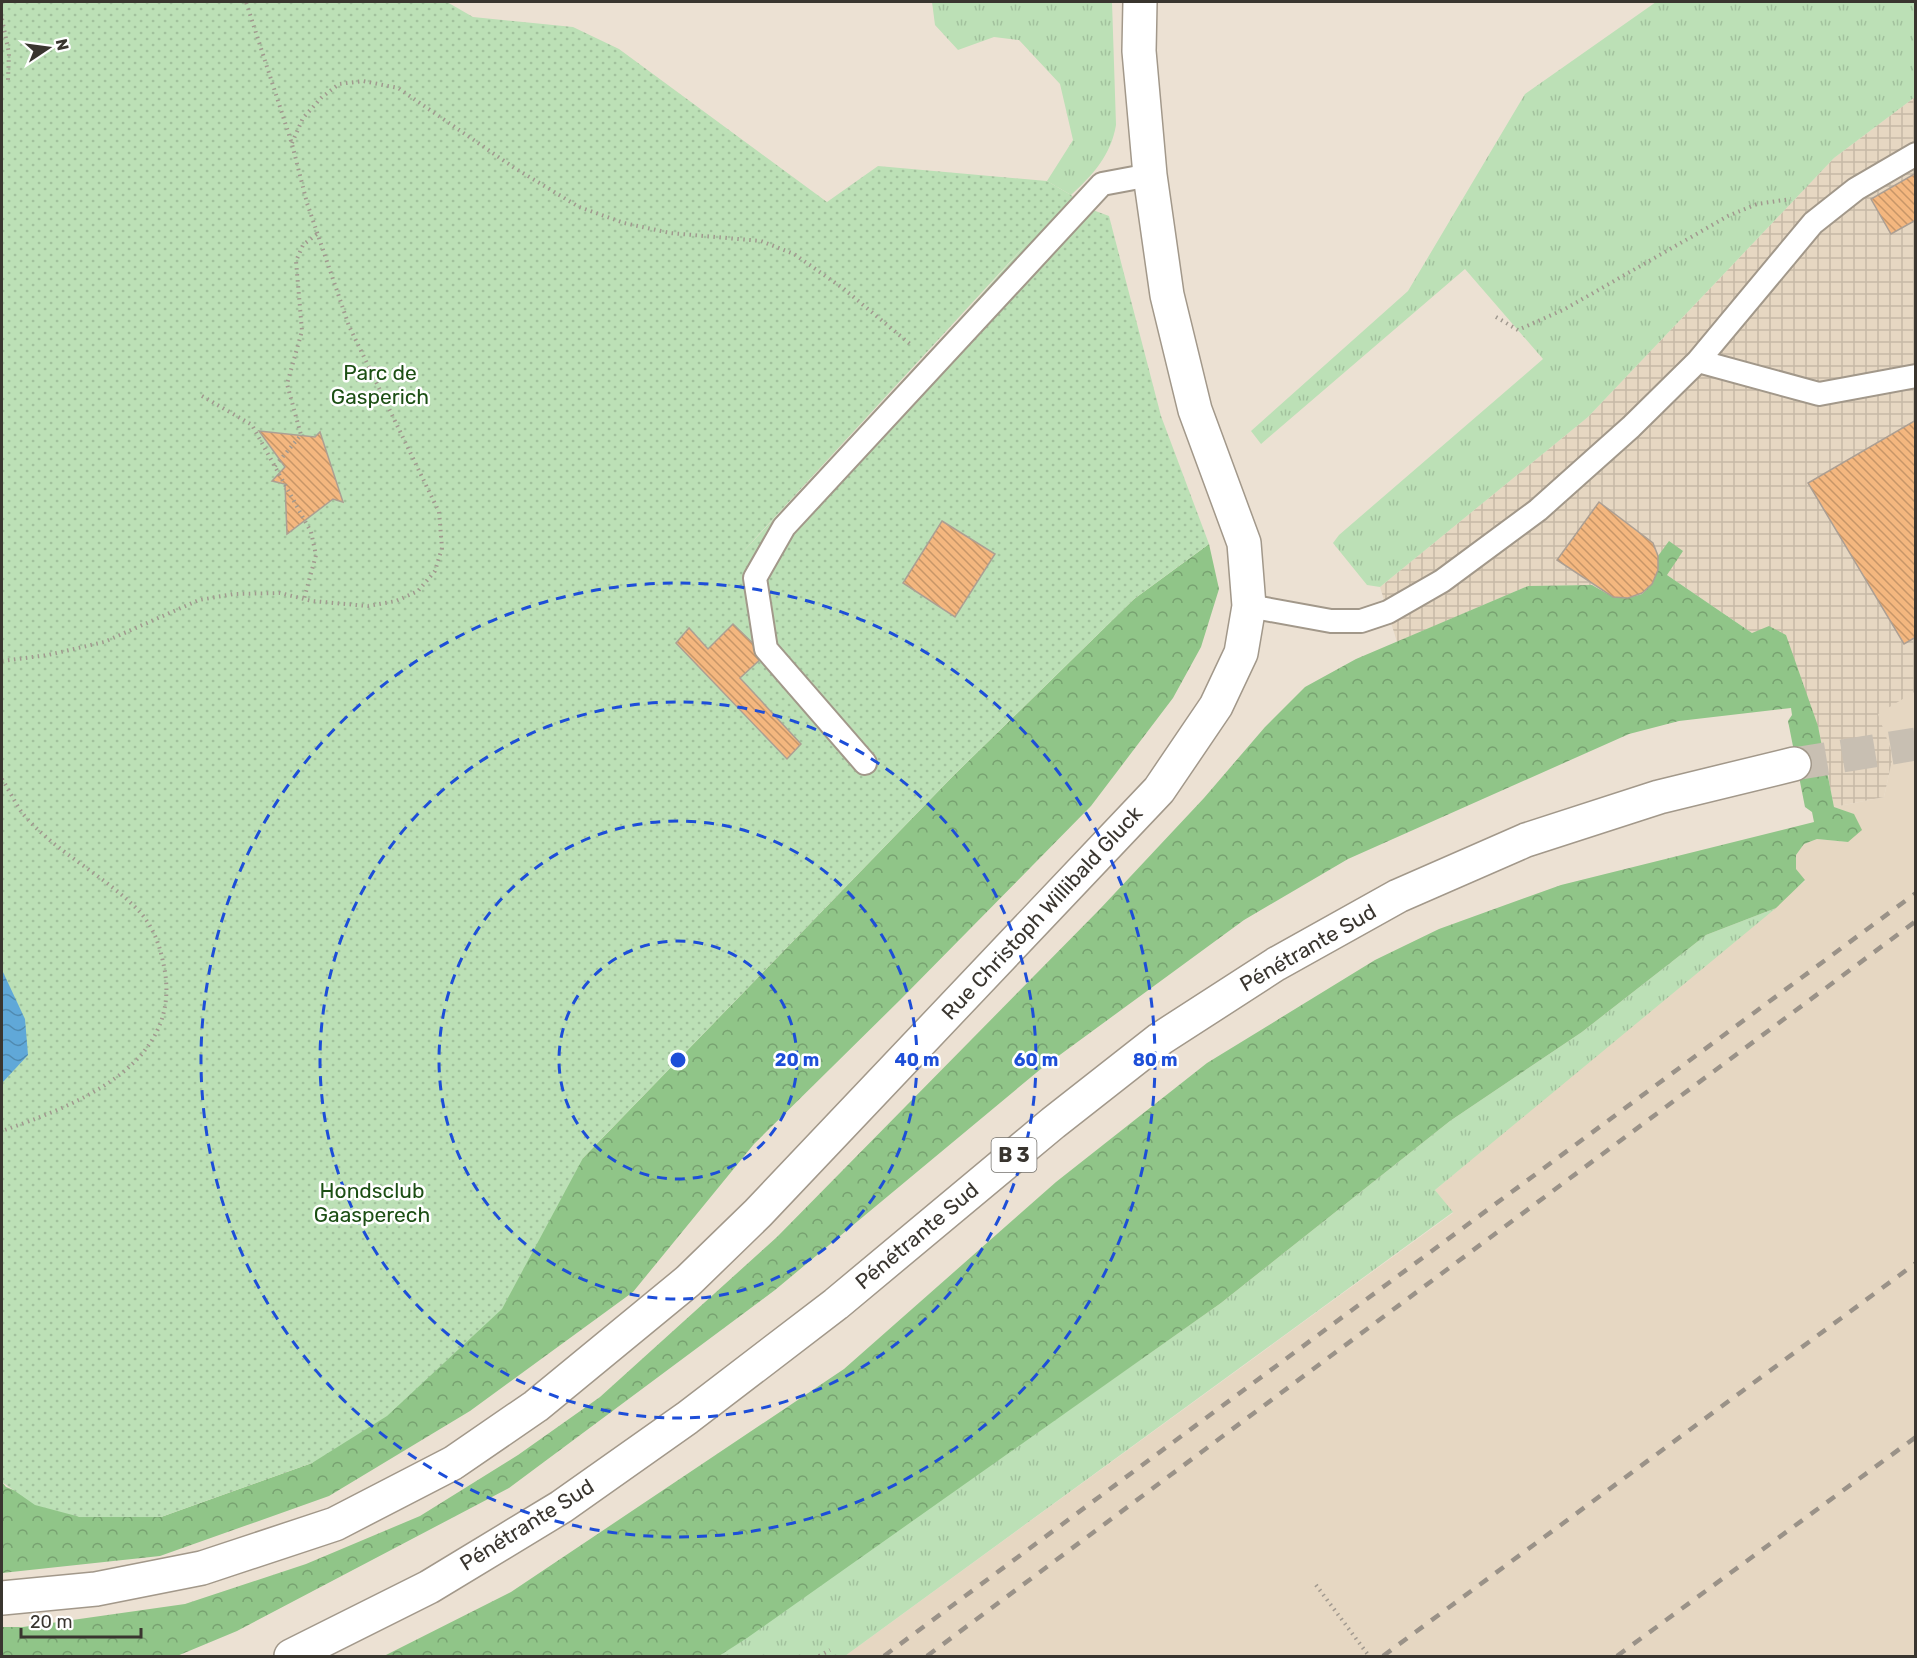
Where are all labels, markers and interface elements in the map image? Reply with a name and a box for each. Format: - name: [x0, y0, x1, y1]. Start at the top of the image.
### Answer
- north arrow: [18, 18, 78, 78]
- text: N: [52, 37, 73, 52]
- park label: Parc de Gasperich: [331, 360, 429, 409]
- street label: Rue Christoph Willibald Gluck: [936, 801, 1147, 1025]
- street label: Pénétrante Sud: [1235, 898, 1380, 997]
- text: 20 m: [775, 1049, 819, 1071]
- text: 40 m: [895, 1049, 939, 1071]
- text: 60 m: [1014, 1049, 1058, 1071]
- text: 80 m: [1133, 1049, 1177, 1071]
- centre of rings: [668, 1050, 688, 1070]
- road number: B 3: [992, 1138, 1036, 1172]
- street label: Pénétrante Sud: [850, 1177, 983, 1294]
- park label: Hondsclub Gaasperech: [314, 1178, 430, 1227]
- street label: Pénétrante Sud: [455, 1473, 598, 1576]
- scale bar: [21, 1601, 141, 1639]
- text: 20 m: [30, 1611, 72, 1633]

